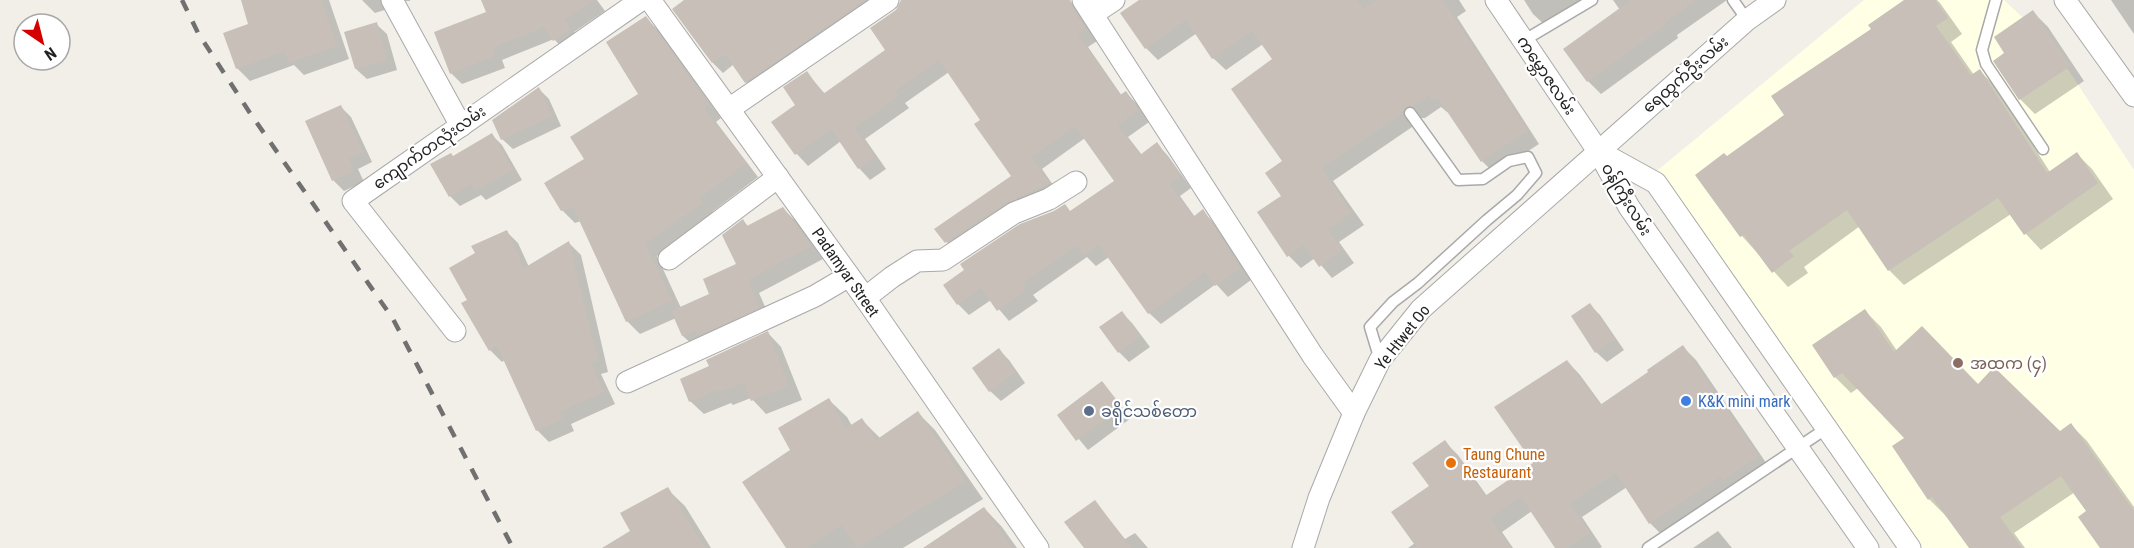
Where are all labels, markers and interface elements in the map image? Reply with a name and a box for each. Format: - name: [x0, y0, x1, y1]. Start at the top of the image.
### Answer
- north arrow: [12, 12, 72, 72]
- street label: ရေထွက်ဦးလမ်း: [1637, 30, 1735, 120]
- street label: ကမ္ဘောဇလမ်း: [1510, 31, 1582, 121]
- text: N: [41, 43, 60, 64]
- street label: ကျောက်တလုံးလမ်း: [368, 100, 492, 197]
- street label: ဝန်ကြီးလမ်း: [1594, 158, 1657, 241]
- street label: Padamyar Street: [808, 224, 883, 321]
- street label: Ye Htwet Oo: [1371, 301, 1434, 374]
- place label: အထက (၄): [1970, 354, 2047, 377]
- marker: အထက (၄): [1951, 356, 1965, 370]
- place label: K&K mini mark: [1698, 392, 1791, 411]
- marker: K&K mini mark: [1679, 394, 1693, 408]
- place label: ခရိုင်သစ်တော: [1101, 400, 1197, 426]
- marker: ခရိုင်သစ်တော: [1082, 404, 1096, 418]
- place label: Taung Chune Restaurant: [1463, 445, 1545, 482]
- marker: Taung Chune Restaurant: [1444, 456, 1458, 470]

